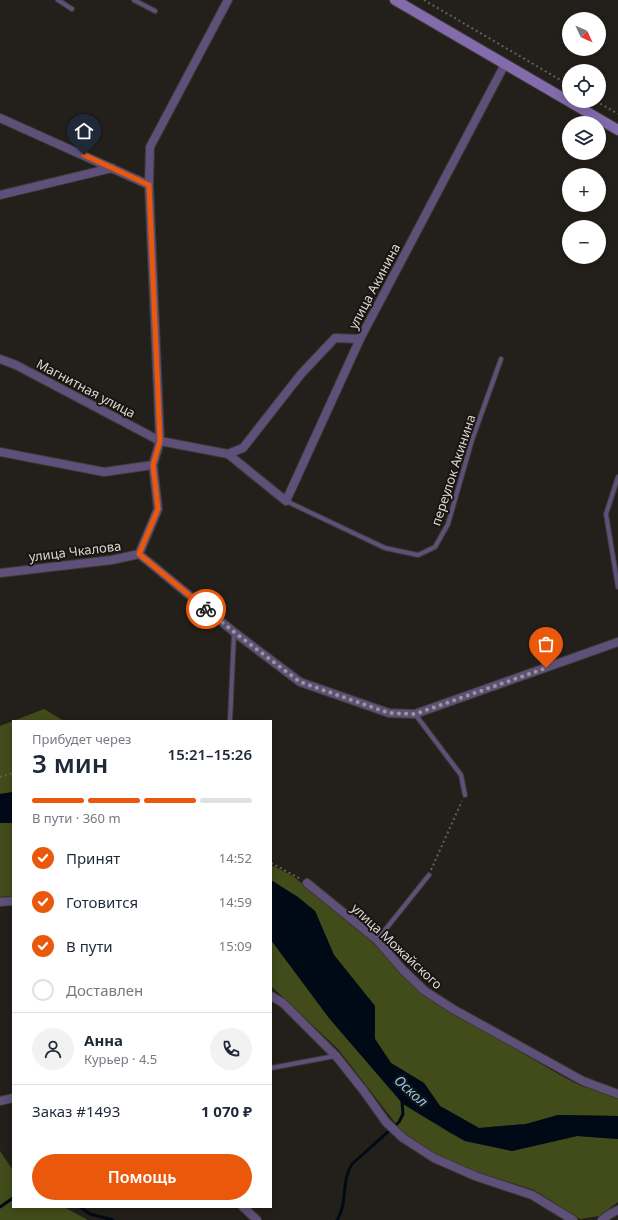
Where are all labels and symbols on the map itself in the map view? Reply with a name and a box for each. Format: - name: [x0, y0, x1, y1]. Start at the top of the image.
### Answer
- north arrow: [562, 12, 606, 56]
- pin: [67, 114, 101, 155]
- street label: улица Акинина: [344, 240, 404, 332]
- street label: Магнитная улица: [33, 354, 139, 422]
- street label: переулок Акинина: [427, 412, 479, 528]
- street label: улица Чкалова: [28, 536, 122, 566]
- courier: [186, 589, 226, 629]
- pin: [529, 627, 563, 668]
- street label: улица Можайского: [348, 899, 447, 993]
- water label: Оскол: [391, 1071, 432, 1111]

